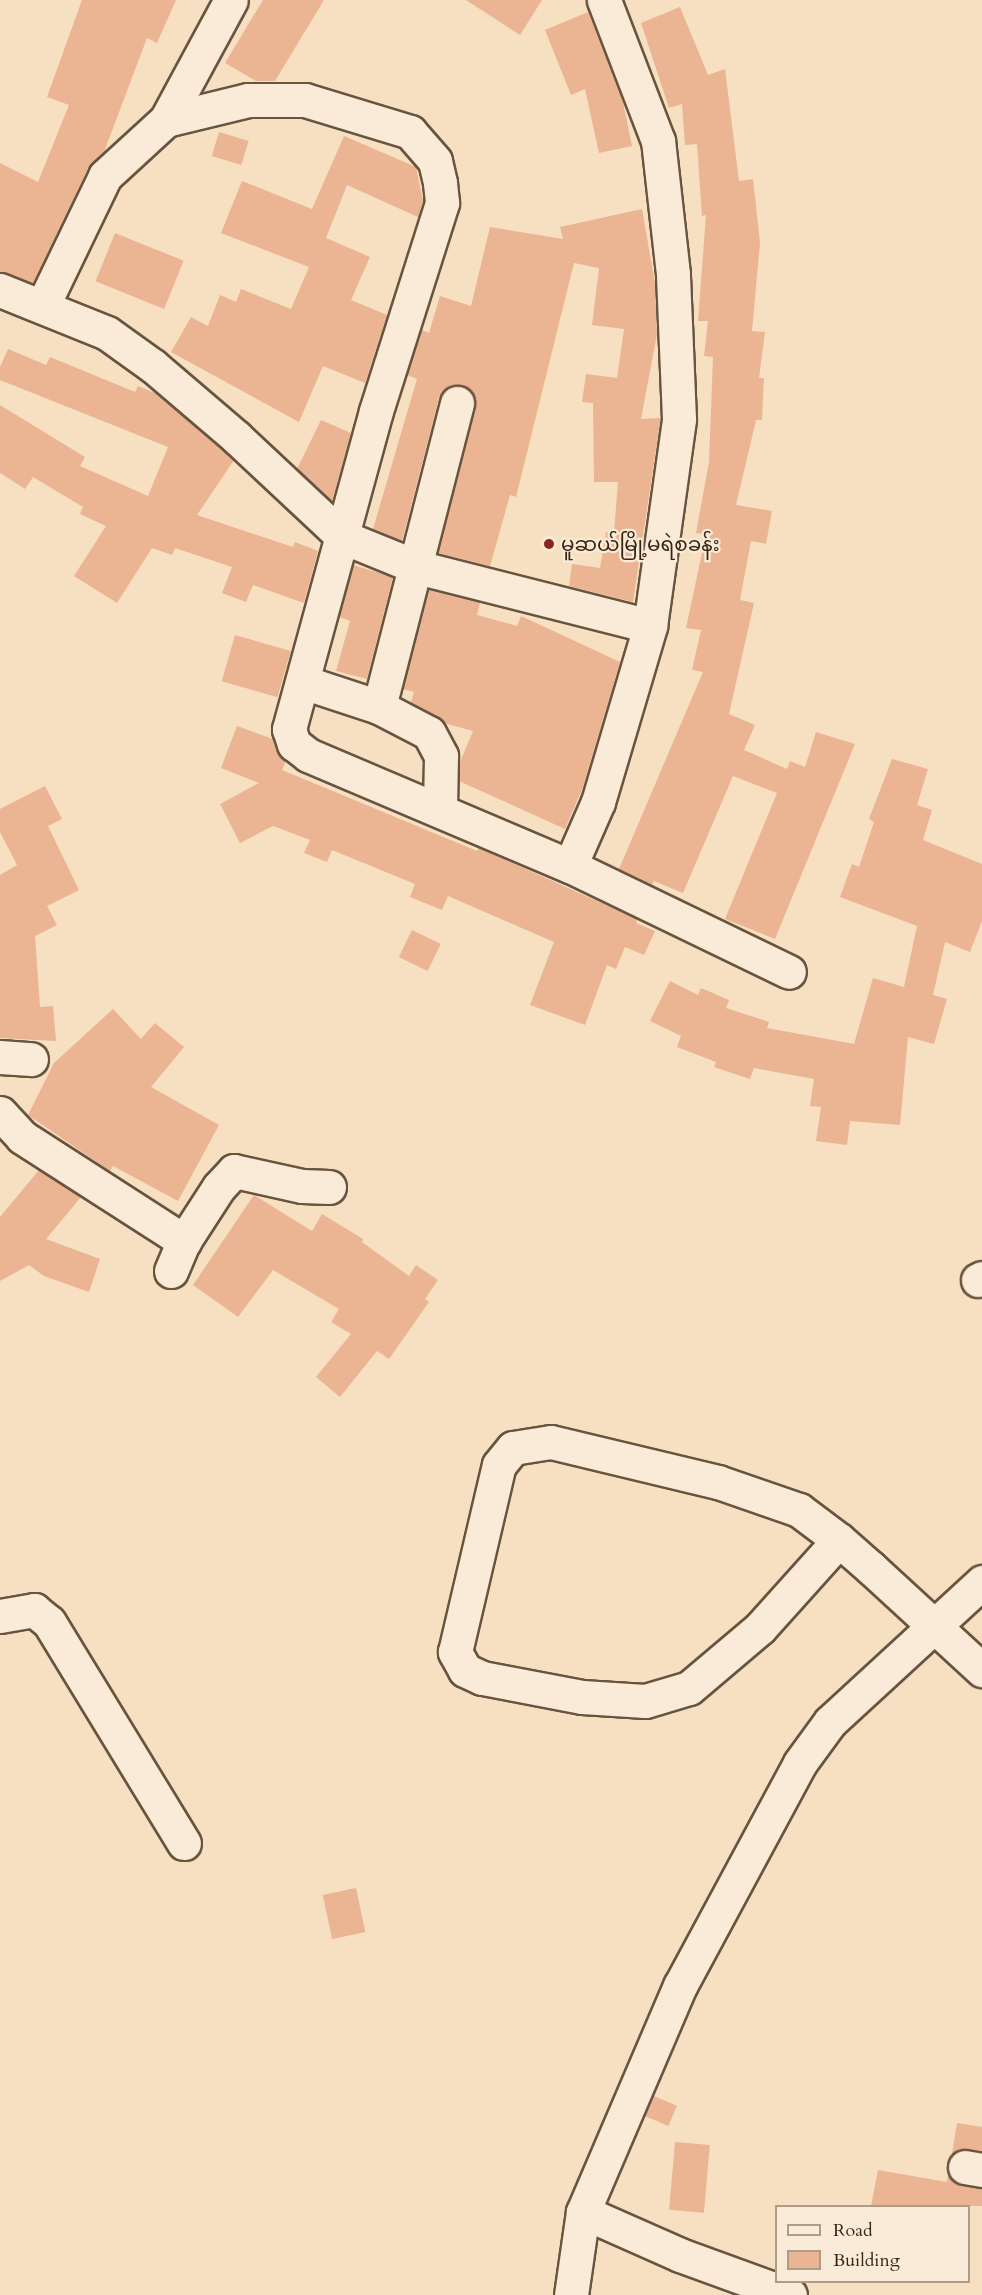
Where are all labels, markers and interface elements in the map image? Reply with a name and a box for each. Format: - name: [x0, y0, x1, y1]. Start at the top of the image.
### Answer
- place label: မူဆယ်မြို့မရဲစခန်း: [561, 532, 720, 556]
- marker: မူဆယ်မြို့မရဲစခန်း: [542, 537, 556, 551]
- legend: [775, 2205, 970, 2283]
- text: Road: [833, 2218, 873, 2243]
- text: Building: [833, 2248, 900, 2273]

